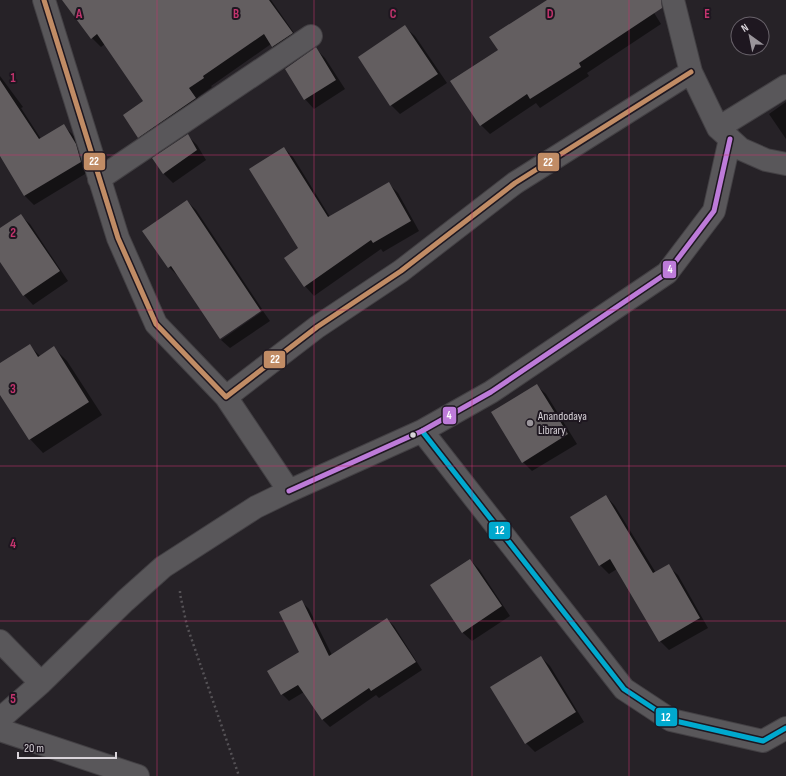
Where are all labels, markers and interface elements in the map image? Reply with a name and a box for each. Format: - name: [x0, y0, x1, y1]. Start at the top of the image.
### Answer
- text: A: [75, 6, 83, 22]
- text: B: [233, 6, 239, 22]
- text: C: [390, 6, 397, 22]
- text: D: [547, 6, 554, 22]
- text: E: [704, 6, 710, 22]
- north arrow: [730, 16, 770, 56]
- text: N: [739, 21, 751, 35]
- text: 1: [10, 70, 16, 86]
- line badge: 22: [83, 152, 106, 171]
- line badge: 22: [537, 152, 560, 172]
- text: 22: [89, 155, 99, 168]
- text: 22: [543, 156, 553, 169]
- text: 2: [10, 225, 16, 241]
- line badge: 4: [662, 260, 677, 279]
- text: 4: [667, 263, 673, 276]
- line badge: 22: [263, 350, 286, 369]
- text: 22: [270, 353, 280, 366]
- text: 3: [10, 381, 16, 397]
- line badge: 4: [442, 406, 457, 425]
- text: 4: [446, 409, 452, 422]
- place label: Anandodaya Library: [537, 409, 587, 438]
- marker: Anandodaya Library: [525, 418, 535, 428]
- unlabelled marker: [408, 430, 418, 440]
- line badge: 12: [488, 521, 511, 540]
- text: 12: [495, 524, 505, 537]
- text: 4: [10, 536, 16, 552]
- text: 5: [10, 691, 16, 707]
- line badge: 12: [655, 707, 678, 727]
- text: 12: [661, 711, 671, 724]
- scale bar: [18, 734, 116, 760]
- text: 20 m: [24, 741, 44, 756]

